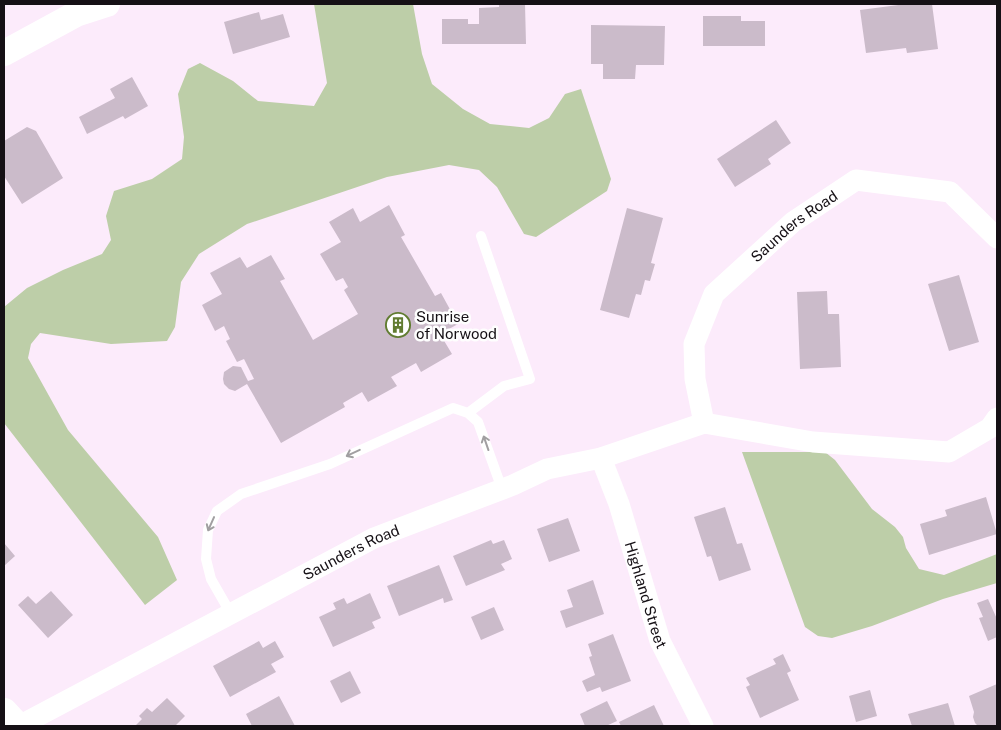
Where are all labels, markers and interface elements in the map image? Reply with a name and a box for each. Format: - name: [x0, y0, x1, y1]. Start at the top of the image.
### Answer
- street label: Saunders Road: [747, 187, 840, 265]
- place label: Sunrise of Norwood: [416, 308, 497, 342]
- building icon: Sunrise of Norwood: [385, 312, 411, 338]
- one-way arrow: [481, 436, 490, 451]
- one-way arrow: [346, 449, 361, 459]
- one-way arrow: [206, 516, 216, 531]
- street label: Saunders Road: [300, 521, 402, 583]
- street label: Highland Street: [622, 539, 671, 651]

